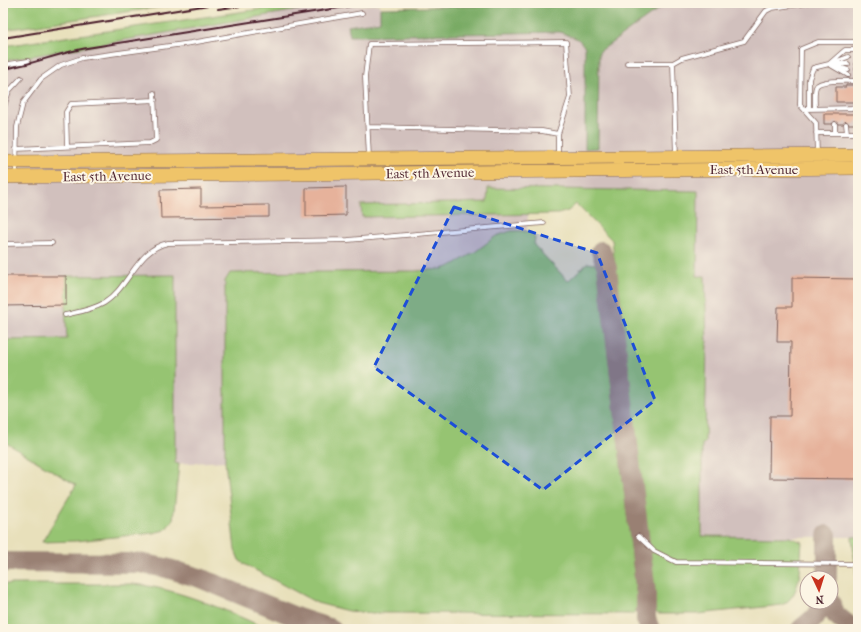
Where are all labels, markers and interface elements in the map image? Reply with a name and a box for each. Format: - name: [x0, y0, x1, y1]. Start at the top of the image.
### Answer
- street label: East 5th Avenue: [710, 162, 799, 177]
- street label: East 5th Avenue: [386, 165, 475, 181]
- street label: East 5th Avenue: [63, 168, 152, 184]
- north arrow: [799, 570, 839, 610]
- text: N: [814, 593, 824, 606]

